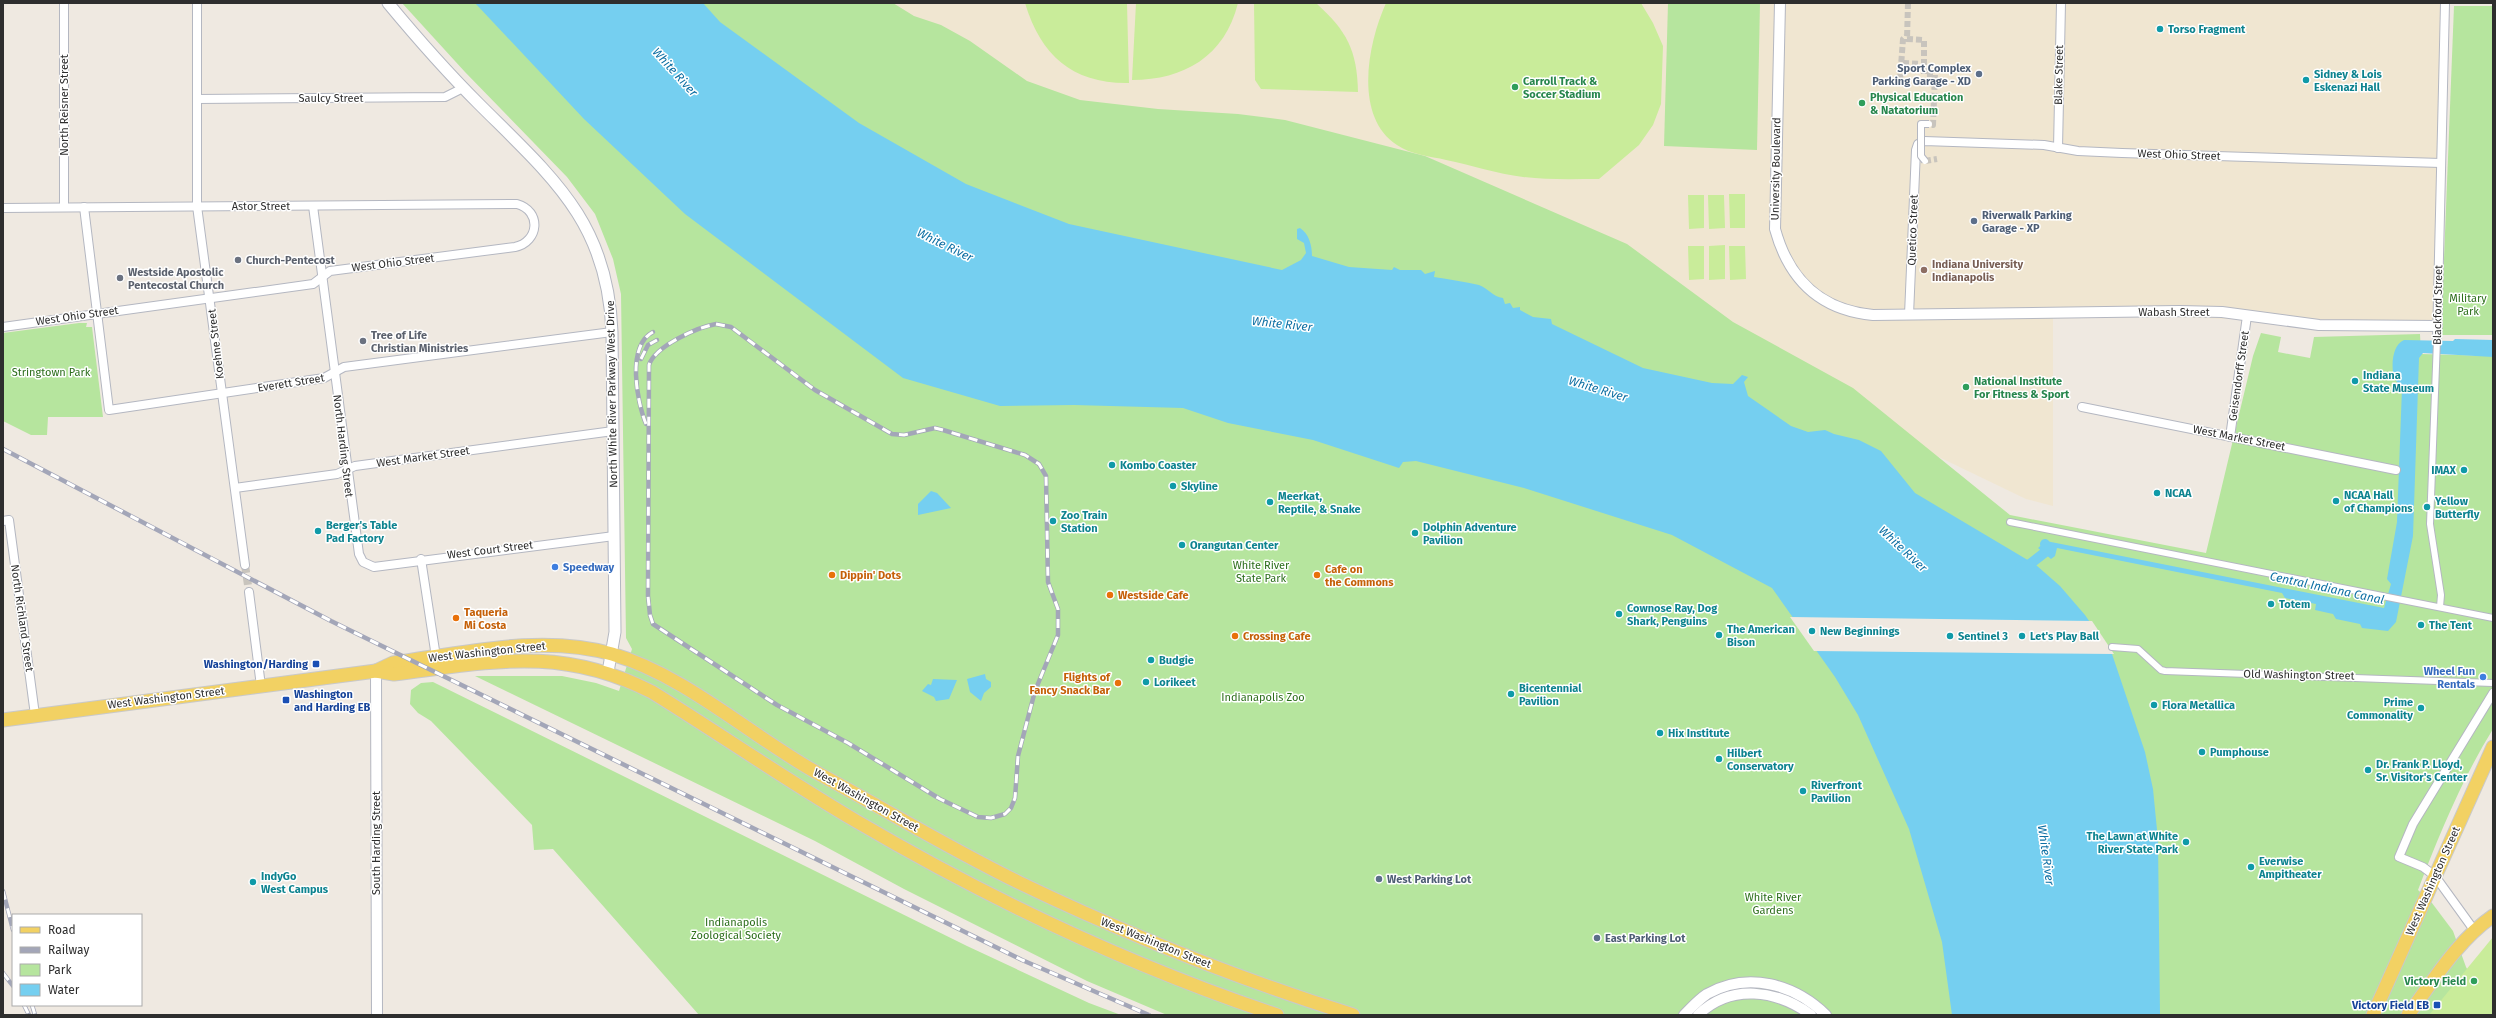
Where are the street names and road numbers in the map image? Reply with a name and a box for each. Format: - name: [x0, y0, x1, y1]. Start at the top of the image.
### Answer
- street label: Blake Street: [2052, 45, 2066, 105]
- street label: North Reisner Street: [58, 54, 71, 156]
- street label: Saulcy Street: [299, 92, 364, 105]
- street label: University Boulevard: [1769, 117, 1783, 221]
- street label: West Ohio Street: [2137, 147, 2221, 163]
- street label: Quetico Street: [1905, 194, 1921, 266]
- street label: Astor Street: [232, 200, 290, 213]
- street label: West Ohio Street: [351, 251, 435, 275]
- street label: Blackford Street: [2431, 265, 2445, 345]
- street label: North White River Parkway West Drive: [604, 300, 620, 488]
- street label: West Ohio Street: [35, 304, 119, 328]
- street label: Wabash Street: [2138, 306, 2210, 319]
- street label: Koehne Street: [205, 308, 227, 380]
- street label: Geisendorff Street: [2226, 330, 2252, 422]
- street label: Everett Street: [257, 371, 325, 395]
- street label: North Harding Street: [330, 394, 356, 498]
- street label: West Market Street: [2192, 423, 2286, 453]
- street label: West Market Street: [376, 444, 470, 470]
- street label: West Court Street: [446, 538, 534, 562]
- street label: North Richland Street: [8, 564, 36, 672]
- street label: West Washington Street: [428, 639, 546, 665]
- street label: Old Washington Street: [2243, 668, 2355, 682]
- street label: West Washington Street: [107, 684, 225, 712]
- street label: West Washington Street: [811, 766, 921, 834]
- street label: South Harding Street: [370, 791, 383, 895]
- street label: West Washington Street: [2403, 824, 2463, 938]
- street label: West Washington Street: [1099, 915, 1213, 971]

